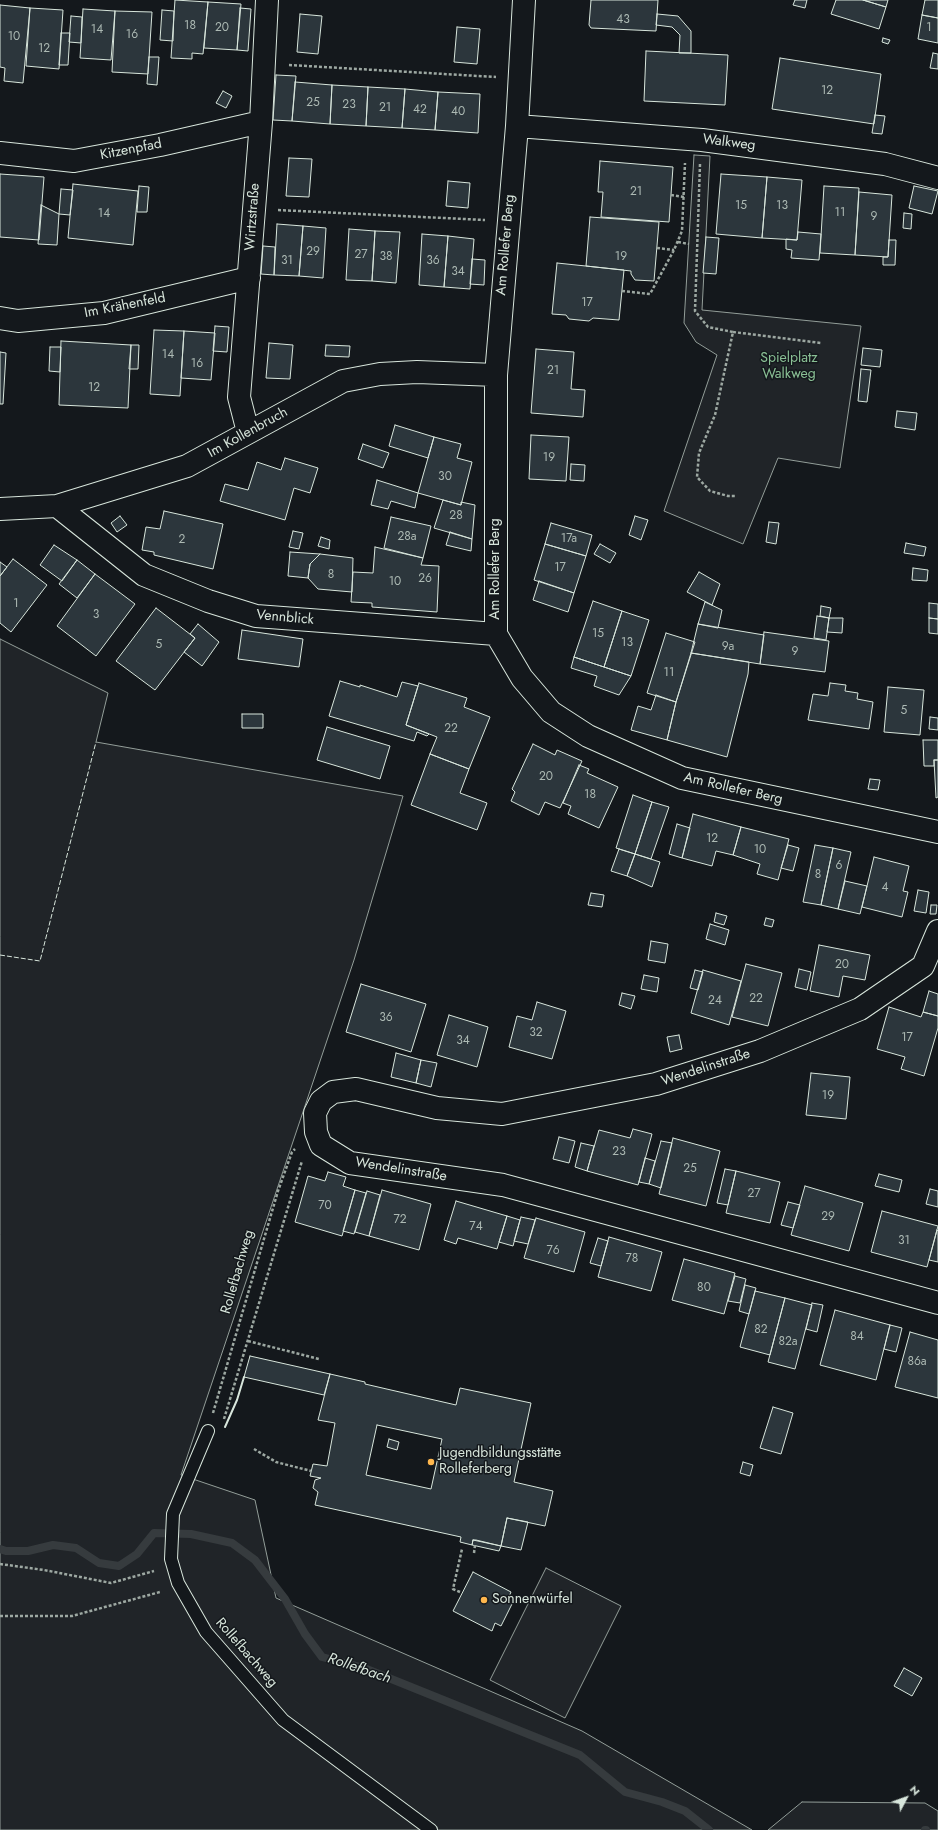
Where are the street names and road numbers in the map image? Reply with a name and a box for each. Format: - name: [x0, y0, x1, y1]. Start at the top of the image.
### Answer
- street label: Walkweg: [702, 131, 756, 155]
- street label: Kitzenpfad: [99, 136, 163, 164]
- street label: Wirtzstraße: [242, 183, 264, 251]
- street label: Am Rollefer Berg: [493, 194, 519, 296]
- street label: Im Krähenfeld: [83, 290, 167, 322]
- street label: Im Kollenbruch: [205, 404, 291, 462]
- street label: Am Rollefer Berg: [488, 518, 504, 620]
- street label: Vennblick: [256, 607, 314, 629]
- street label: Am Rollefer Berg: [682, 769, 784, 809]
- street label: Wendelinstraße: [659, 1046, 753, 1090]
- street label: Wendelinstraße: [354, 1154, 448, 1186]
- street label: Rollefbachweg: [218, 1228, 258, 1316]
- street label: Rollefbachweg: [211, 1615, 281, 1691]

